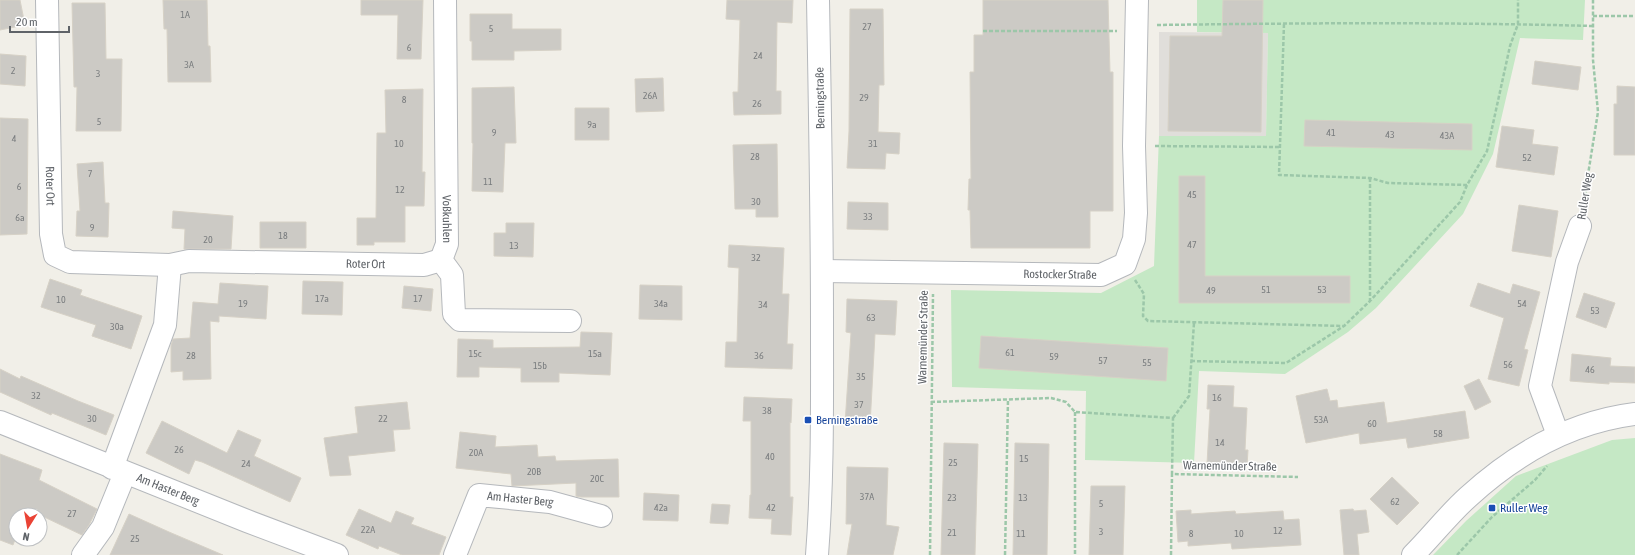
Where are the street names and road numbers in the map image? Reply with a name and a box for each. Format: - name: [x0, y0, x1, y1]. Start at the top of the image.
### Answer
- street label: Berningstraße: [812, 67, 828, 129]
- street label: Roter Ort: [43, 166, 58, 206]
- street label: Ruller Weg: [1574, 171, 1596, 221]
- street label: Voßkuhlen: [440, 195, 454, 243]
- street label: Roter Ort: [346, 257, 386, 271]
- street label: Rostocker Straße: [1023, 267, 1097, 282]
- street label: Warnemünder Straße: [915, 290, 931, 384]
- street label: Warnemünder Straße: [1183, 458, 1277, 474]
- street label: Am Haster Berg: [135, 470, 202, 509]
- street label: Am Haster Berg: [486, 489, 556, 510]

